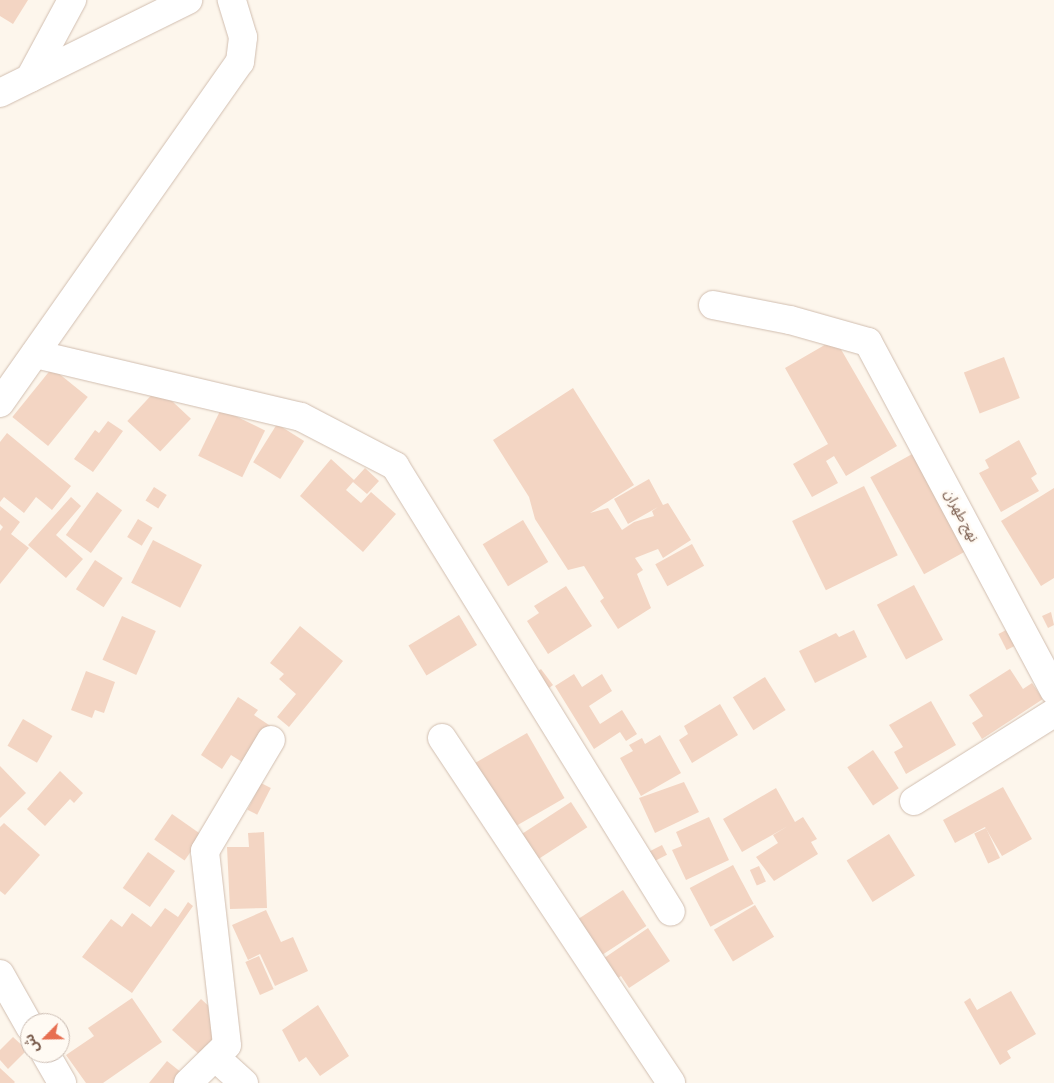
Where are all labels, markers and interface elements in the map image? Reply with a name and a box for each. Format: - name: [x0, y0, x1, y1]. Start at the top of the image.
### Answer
- street label: نهج طهران: [940, 487, 982, 545]
- north arrow: [20, 1013, 70, 1063]
- text: ش: [22, 1032, 42, 1055]

